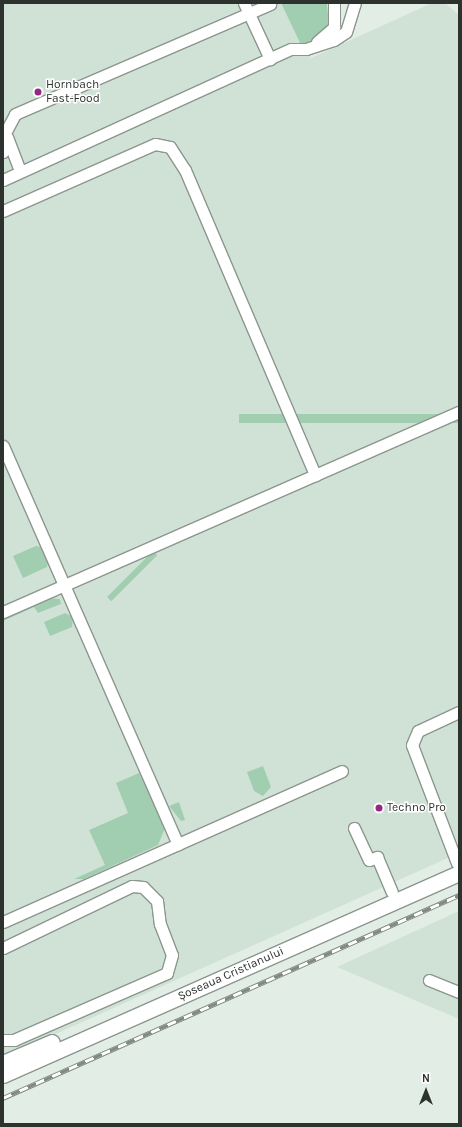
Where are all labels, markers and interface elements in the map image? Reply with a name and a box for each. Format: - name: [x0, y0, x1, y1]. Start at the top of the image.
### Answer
- place label: Hornbach Fast-Food: [46, 78, 100, 106]
- marker: Hornbach Fast-Food: [33, 87, 43, 97]
- place label: Techno Pro: [387, 801, 446, 815]
- marker: Techno Pro: [374, 803, 384, 813]
- street label: Șoseaua Cristianului: [176, 944, 286, 1004]
- north arrow: [406, 1071, 446, 1111]
- text: N: [422, 1072, 430, 1085]

